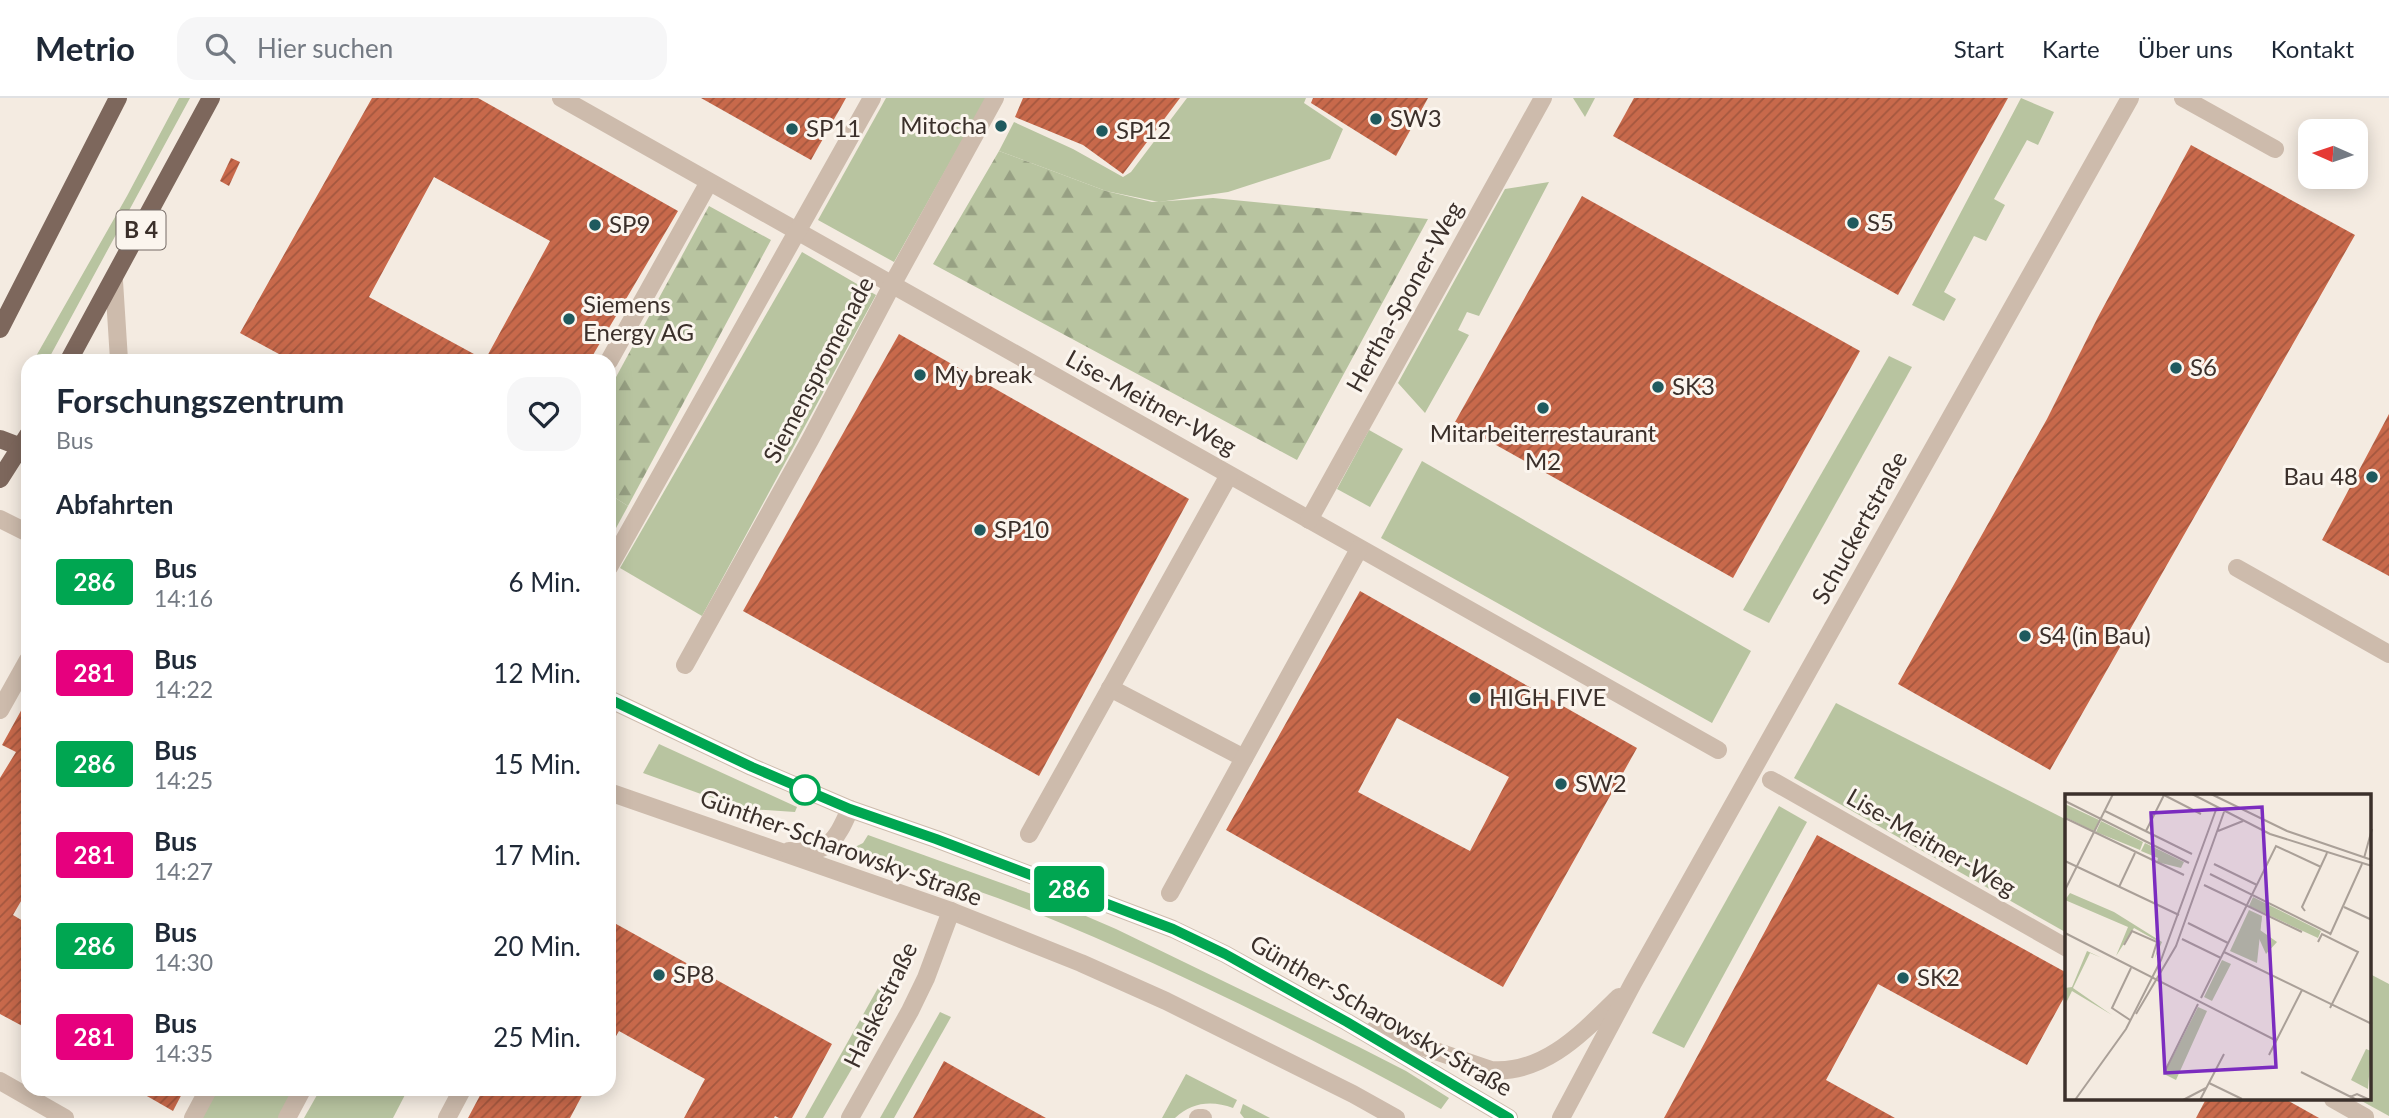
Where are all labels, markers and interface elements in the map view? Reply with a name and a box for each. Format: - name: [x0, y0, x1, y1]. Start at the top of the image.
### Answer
- search box: [177, 17, 667, 80]
- text: Metrio: [35, 28, 135, 68]
- icon: search: [201, 29, 239, 67]
- text: Hier suchen: [257, 32, 393, 64]
- text: Start: [1954, 34, 2004, 63]
- text: Karte: [2042, 34, 2100, 63]
- text: Über uns: [2138, 34, 2233, 63]
- text: Kontakt: [2271, 34, 2354, 63]
- place label: SW3: [1390, 103, 1442, 132]
- place label: Mitocha: [900, 110, 987, 139]
- marker: SW3: [1368, 111, 1384, 127]
- place label: SP11: [806, 113, 861, 142]
- place label: SP12: [1116, 115, 1171, 144]
- marker: Mitocha: [993, 118, 1009, 134]
- north arrow: [2298, 119, 2368, 189]
- map controls: [2298, 119, 2368, 189]
- marker: SP11: [784, 121, 800, 137]
- marker: SP12: [1094, 123, 1110, 139]
- street label: Hertha-Sponer-Weg: [1339, 196, 1468, 397]
- place label: S5: [1867, 207, 1894, 236]
- place label: SP9: [609, 209, 650, 238]
- road number: B 4: [116, 211, 166, 250]
- marker: S5: [1845, 215, 1861, 231]
- marker: SP9: [587, 217, 603, 233]
- street label: Siemenspromenade: [756, 271, 879, 467]
- place label: Siemens Energy AG: [583, 289, 694, 346]
- marker: Siemens Energy AG: [561, 311, 577, 327]
- street label: Lise-Meitner-Weg: [1061, 343, 1242, 461]
- place label: S6: [2190, 352, 2217, 381]
- place label: My break: [934, 359, 1033, 388]
- marker: S6: [2168, 360, 2184, 376]
- marker: My break: [912, 367, 928, 383]
- place label: SK3: [1672, 371, 1715, 400]
- button: heart: [507, 377, 581, 451]
- marker: SK3: [1650, 379, 1666, 395]
- text: Forschungszentrum: [56, 380, 344, 420]
- marker: Mitarbeiterrestaurant M2: [1535, 400, 1551, 416]
- place label: Mitarbeiterrestaurant M2: [1430, 418, 1657, 475]
- text: Bus: [56, 426, 93, 454]
- street label: Schuckertstraße: [1805, 446, 1913, 609]
- place label: Bau 48: [2283, 461, 2358, 490]
- marker: Bau 48: [2364, 469, 2380, 485]
- text: Abfahrten: [56, 488, 174, 520]
- place label: SP10: [994, 514, 1049, 543]
- marker: SP10: [972, 522, 988, 538]
- text: Bus: [154, 552, 197, 584]
- text: 6 Min.: [508, 566, 581, 598]
- text: 286: [74, 567, 115, 596]
- text: 14:16: [154, 584, 213, 612]
- place label: S4 (in Bau): [2039, 620, 2151, 649]
- marker: S4 (in Bau): [2017, 628, 2033, 644]
- text: Bus: [154, 643, 197, 675]
- text: 12 Min.: [493, 657, 581, 689]
- text: 281: [74, 658, 115, 687]
- text: 14:22: [154, 675, 213, 703]
- place label: HIGH FIVE: [1489, 682, 1606, 711]
- marker: HIGH FIVE: [1467, 690, 1483, 706]
- text: Bus: [154, 734, 197, 766]
- text: 15 Min.: [493, 748, 581, 780]
- text: 286: [74, 749, 115, 778]
- text: 14:25: [154, 766, 213, 794]
- place label: SW2: [1575, 768, 1627, 797]
- unlabelled marker: [790, 775, 820, 805]
- marker: SW2: [1553, 776, 1569, 792]
- street label: Günther-Scharowsky-Straße: [697, 782, 986, 911]
- street label: Lise-Meitner-Weg: [1842, 782, 2021, 902]
- inset map: [2065, 794, 2372, 1100]
- text: Bus: [154, 825, 197, 857]
- text: 17 Min.: [493, 839, 581, 871]
- text: 281: [74, 840, 115, 869]
- text: 14:27: [154, 857, 213, 885]
- line badge: 286: [1029, 866, 1109, 912]
- text: 286: [1048, 874, 1090, 903]
- text: Bus: [154, 916, 197, 948]
- street label: Günther-Scharowsky-Straße: [1245, 928, 1518, 1102]
- text: 20 Min.: [493, 930, 581, 962]
- text: 286: [74, 931, 115, 960]
- street label: Halskestraße: [837, 937, 923, 1072]
- text: 14:30: [154, 948, 213, 976]
- place label: SP8: [673, 959, 714, 988]
- place label: SK2: [1917, 962, 1960, 991]
- marker: SP8: [651, 967, 667, 983]
- marker: SK2: [1895, 970, 1911, 986]
- text: Bus: [154, 1007, 197, 1039]
- text: 25 Min.: [493, 1021, 581, 1053]
- text: 281: [74, 1022, 115, 1051]
- text: 14:35: [154, 1039, 213, 1067]

